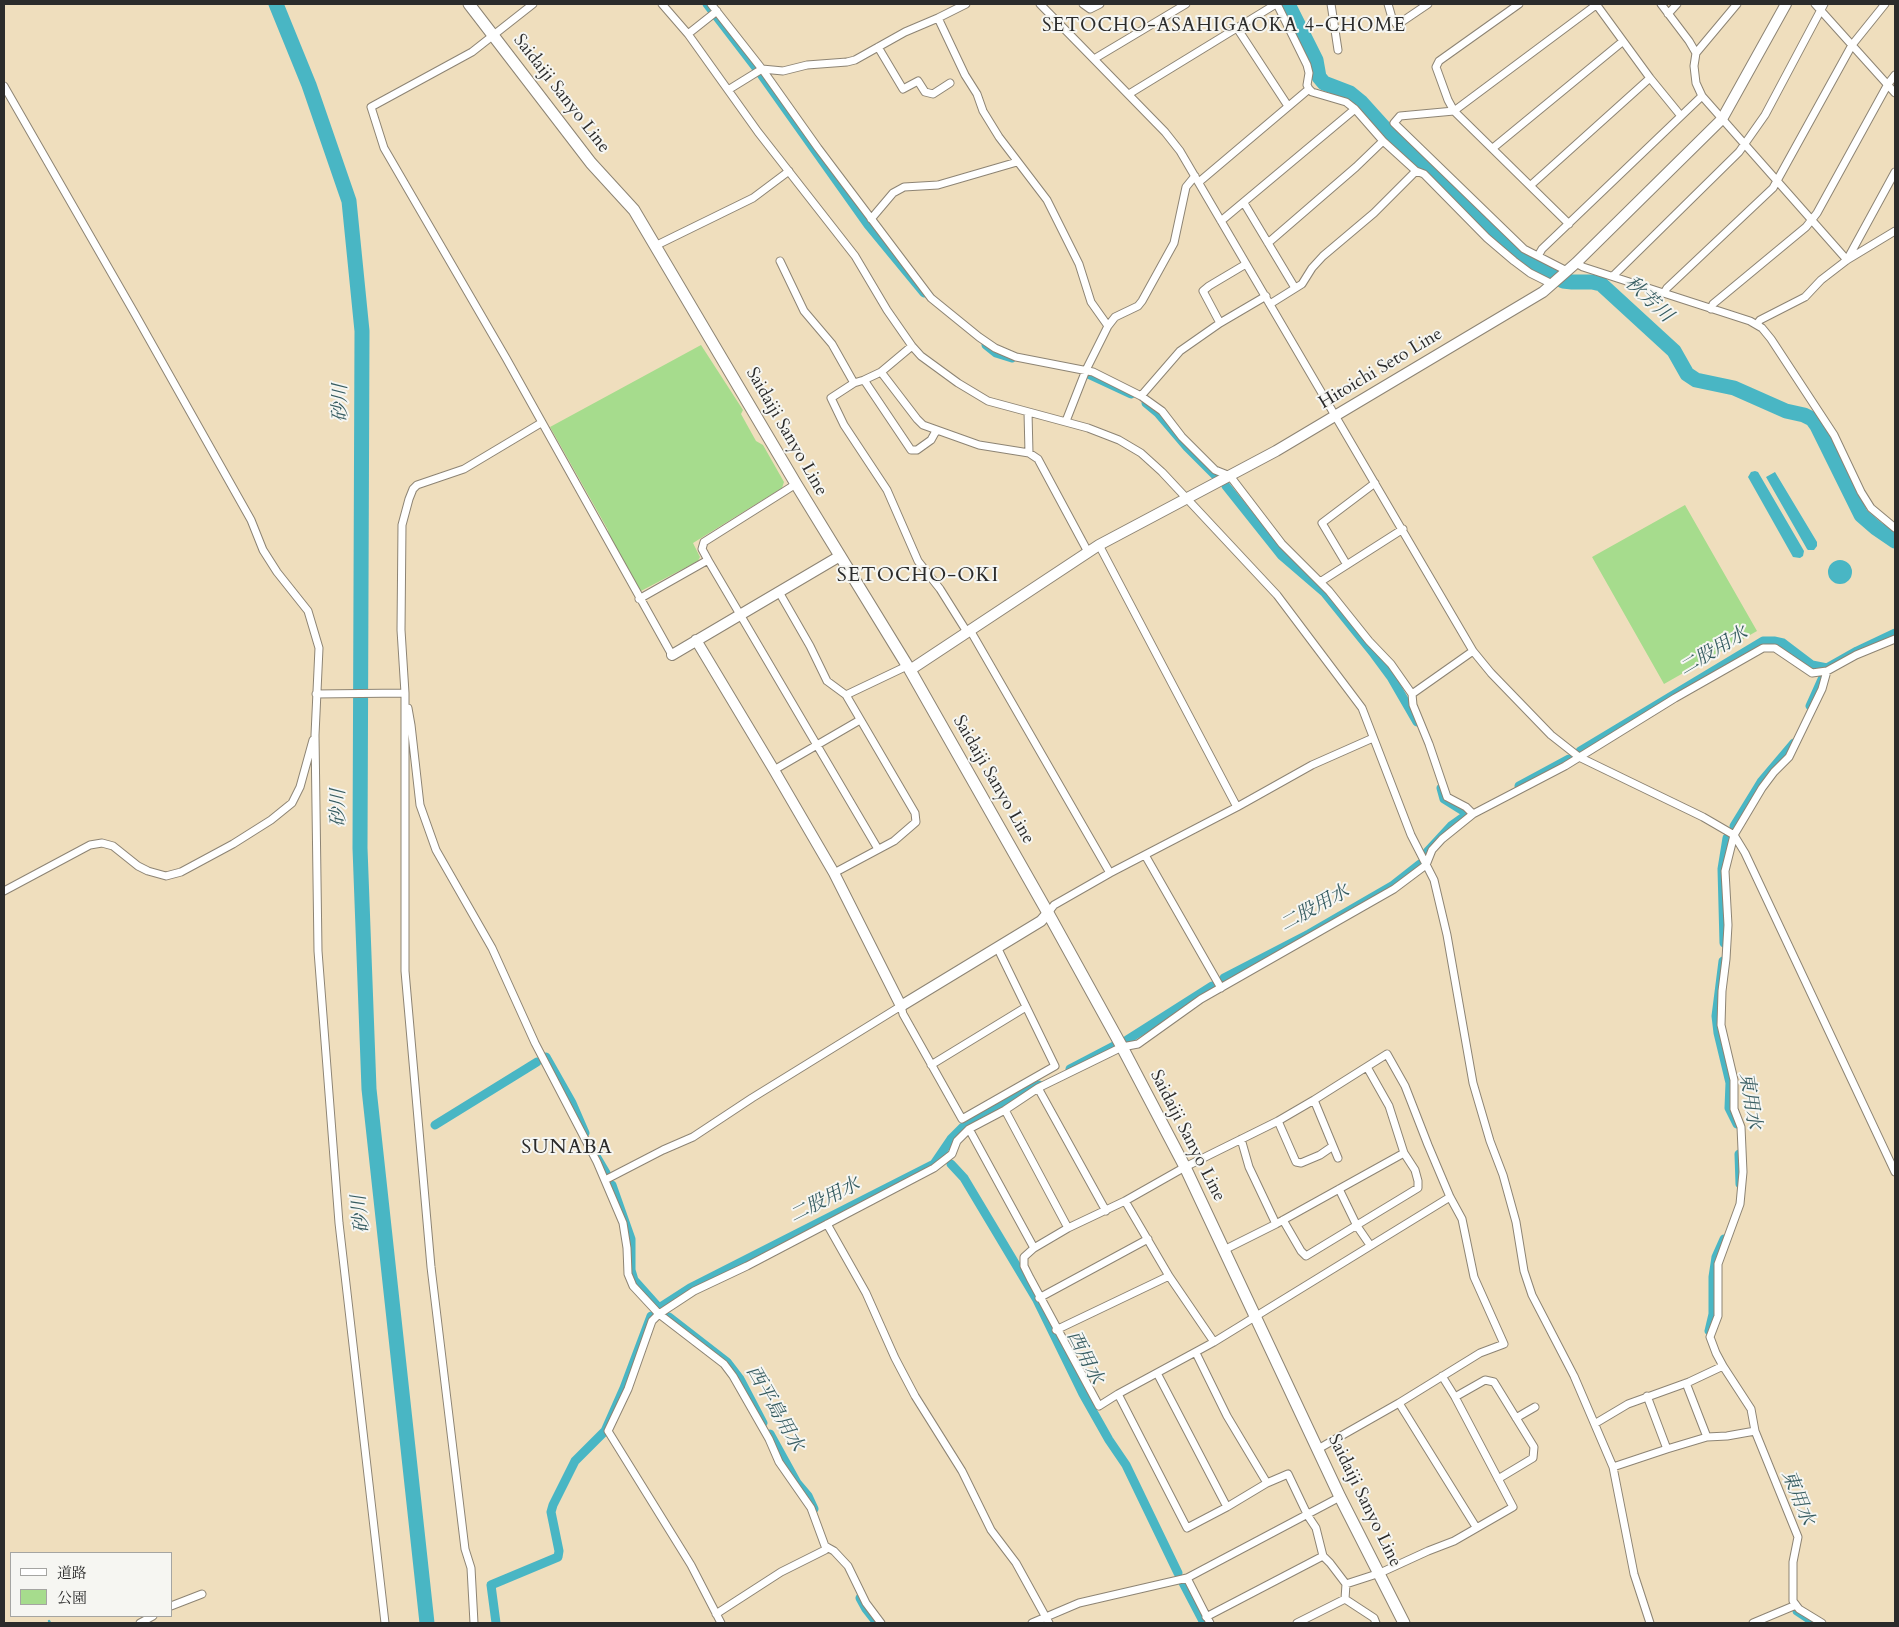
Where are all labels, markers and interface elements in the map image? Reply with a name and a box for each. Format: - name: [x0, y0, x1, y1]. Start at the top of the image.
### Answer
- district label: SETOCHO-ASAHIGAOKA 4-CHOME: [1039, 16, 1409, 38]
- street label: Saidaiji Sanyo Line: [508, 30, 614, 158]
- water label: 秋芳川: [1619, 272, 1677, 328]
- street label: Hitoichi Seto Line: [1315, 324, 1447, 414]
- street label: Saidaiji Sanyo Line: [740, 364, 832, 500]
- water label: 砂川: [331, 384, 353, 422]
- district label: SETOCHO-OKI: [835, 564, 1001, 588]
- water label: 二股用水: [1676, 623, 1752, 681]
- street label: Saidaiji Sanyo Line: [947, 712, 1039, 848]
- water label: 砂川: [329, 789, 351, 827]
- water label: 二股用水: [1276, 881, 1354, 937]
- street label: Saidaiji Sanyo Line: [1145, 1067, 1229, 1205]
- water label: 東用水: [1733, 1071, 1765, 1131]
- district label: SUNABA: [521, 1136, 613, 1160]
- water label: 二股用水: [786, 1174, 864, 1228]
- water label: 砂川: [349, 1194, 375, 1234]
- water label: 西用水: [1061, 1327, 1107, 1389]
- water label: 西平島用水: [740, 1362, 808, 1456]
- street label: Saidaiji Sanyo Line: [1323, 1431, 1405, 1571]
- water label: 東用水: [1776, 1467, 1818, 1529]
- legend: [10, 1552, 172, 1617]
- text: 道路: [57, 1563, 87, 1583]
- text: 公園: [57, 1588, 87, 1608]

